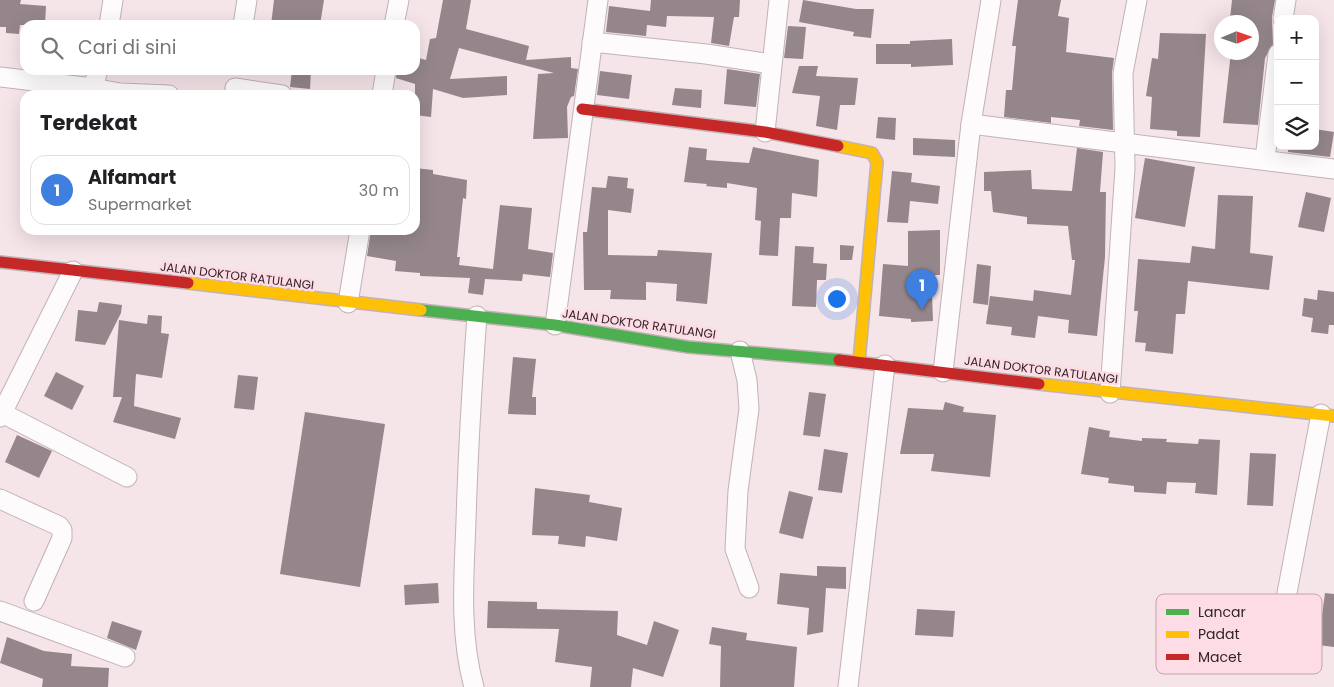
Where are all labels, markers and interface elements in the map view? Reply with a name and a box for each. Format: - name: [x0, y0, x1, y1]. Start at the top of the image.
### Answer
- north arrow: [1214, 15, 1259, 60]
- map controls: [1274, 15, 1319, 150]
- button: +: [1274, 15, 1319, 60]
- search box: [20, 20, 420, 75]
- icon: search: [38, 34, 66, 62]
- text: Cari di sini: [78, 34, 176, 61]
- button: −: [1274, 60, 1319, 105]
- button: layers: [1274, 105, 1319, 150]
- text: Terdekat: [40, 108, 137, 137]
- text: Alfamart: [88, 164, 176, 191]
- text: 1: [54, 179, 60, 202]
- text: 30 m: [359, 179, 399, 202]
- text: Supermarket: [88, 193, 192, 216]
- street label: JALAN DOKTOR RATULANGI: [159, 258, 315, 293]
- pin: 1: [906, 269, 938, 310]
- your location: [824, 286, 850, 312]
- street label: JALAN DOKTOR RATULANGI: [561, 304, 717, 343]
- street label: JALAN DOKTOR RATULANGI: [963, 352, 1119, 387]
- legend: [1156, 594, 1322, 674]
- text: Lancar: [1198, 602, 1246, 622]
- text: Padat: [1198, 624, 1240, 644]
- text: Macet: [1198, 647, 1242, 667]

